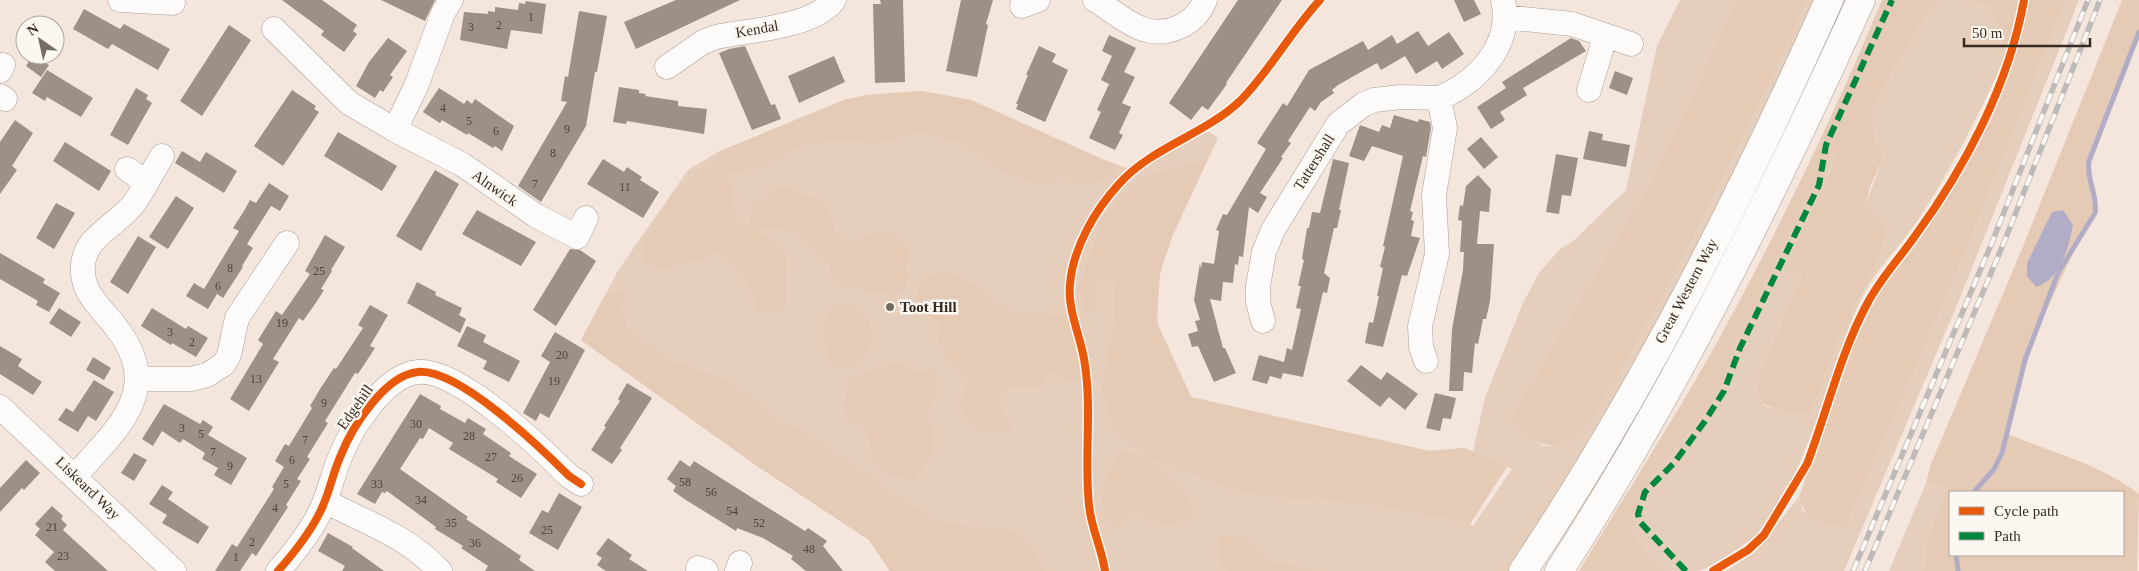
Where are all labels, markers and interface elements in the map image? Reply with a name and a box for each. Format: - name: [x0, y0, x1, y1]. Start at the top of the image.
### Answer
- house number: 1: [528, 10, 534, 24]
- north arrow: [15, 15, 65, 65]
- scale bar: [1964, 15, 2090, 47]
- street label: Kendal: [734, 17, 780, 41]
- house number: 2: [496, 18, 502, 32]
- house number: 3: [468, 20, 474, 34]
- text: N: [25, 21, 41, 39]
- text: 50 m: [1972, 25, 2003, 41]
- house number: 4: [440, 101, 446, 115]
- house number: 5: [466, 114, 472, 128]
- house number: 9: [564, 122, 570, 136]
- house number: 6: [493, 124, 499, 138]
- street label: Tattershall: [1290, 131, 1338, 193]
- house number: 8: [550, 146, 556, 160]
- street label: Alnwick: [469, 167, 521, 210]
- house number: 7: [532, 177, 538, 191]
- house number: 11: [619, 180, 631, 194]
- street label: Great Western Way: [1652, 236, 1721, 346]
- house number: 8: [227, 261, 233, 275]
- house number: 25: [313, 264, 325, 278]
- house number: 6: [215, 279, 221, 293]
- place label: Toot Hill: [900, 299, 957, 315]
- marker: Toot Hill: [884, 301, 896, 313]
- house number: 19: [276, 316, 288, 330]
- house number: 3: [167, 325, 173, 339]
- house number: 2: [189, 335, 195, 349]
- house number: 20: [556, 348, 568, 362]
- house number: 13: [250, 372, 262, 386]
- house number: 19: [548, 374, 560, 388]
- street label: Edgehill: [334, 382, 376, 432]
- house number: 9: [321, 396, 327, 410]
- house number: 30: [410, 417, 422, 431]
- house number: 3: [179, 421, 185, 435]
- house number: 5: [198, 427, 204, 441]
- house number: 28: [463, 429, 475, 443]
- house number: 7: [302, 433, 308, 447]
- house number: 7: [210, 445, 216, 459]
- house number: 27: [485, 450, 497, 464]
- street label: Liskeard Way: [53, 453, 124, 523]
- house number: 6: [289, 453, 295, 467]
- house number: 9: [227, 459, 233, 473]
- house number: 26: [511, 471, 523, 485]
- house number: 58: [679, 475, 691, 489]
- house number: 5: [283, 477, 289, 491]
- house number: 33: [371, 477, 383, 491]
- house number: 56: [705, 485, 717, 499]
- legend: [1949, 491, 2124, 556]
- house number: 34: [415, 493, 427, 507]
- house number: 4: [272, 501, 278, 515]
- text: Cycle path: [1994, 503, 2059, 519]
- house number: 54: [726, 504, 738, 518]
- house number: 35: [445, 516, 457, 530]
- house number: 52: [753, 516, 765, 530]
- house number: 21: [46, 520, 58, 534]
- house number: 25: [541, 523, 553, 537]
- text: Path: [1994, 528, 2021, 544]
- house number: 2: [249, 535, 255, 549]
- house number: 36: [469, 536, 481, 550]
- house number: 48: [803, 542, 815, 556]
- house number: 23: [57, 549, 69, 563]
- house number: 1: [233, 550, 239, 564]

